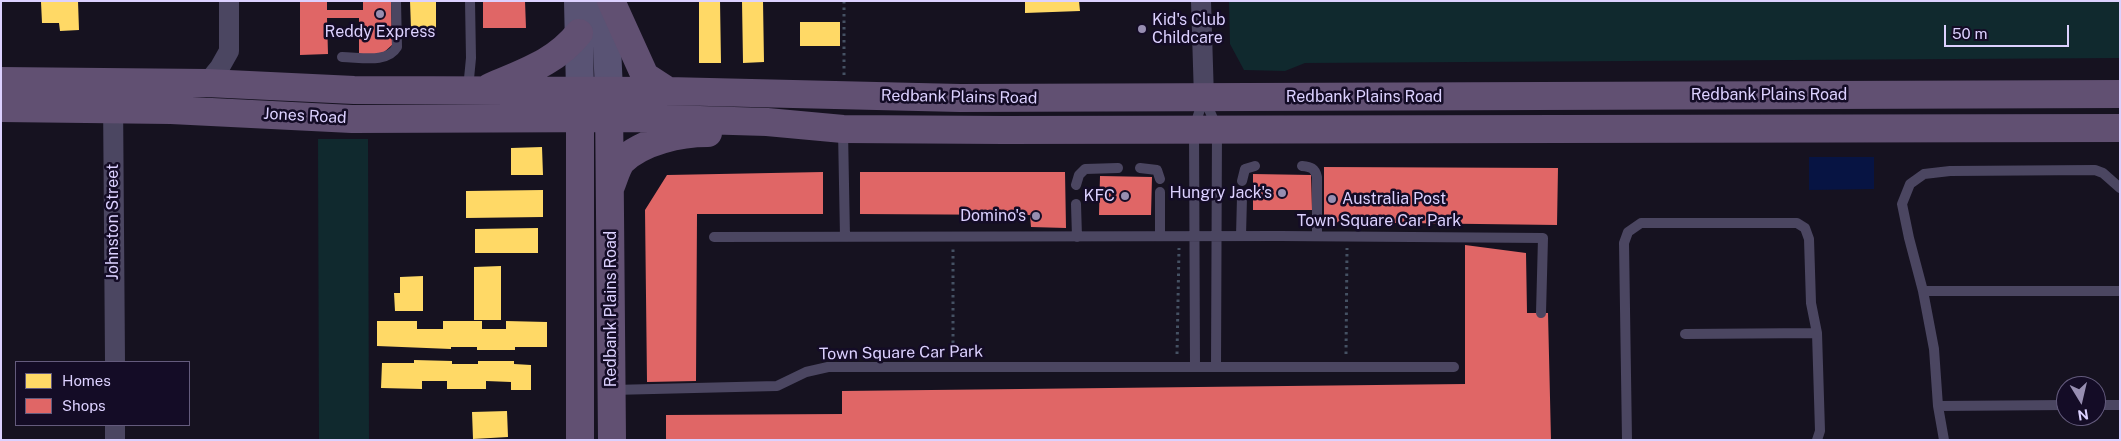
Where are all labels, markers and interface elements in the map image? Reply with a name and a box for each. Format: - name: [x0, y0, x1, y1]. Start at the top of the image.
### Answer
- marker: Reddy Express: [374, 8, 386, 20]
- place label: Kid's Club Childcare: [1152, 10, 1226, 48]
- scale bar: [1946, 15, 2071, 47]
- place label: Reddy Express: [325, 22, 435, 42]
- marker: Kid's Club Childcare: [1136, 23, 1148, 35]
- text: 50 m: [1952, 25, 1987, 42]
- street label: Redbank Plains Road: [1691, 85, 1847, 105]
- street label: Redbank Plains Road: [881, 86, 1037, 108]
- street label: Redbank Plains Road: [1286, 87, 1442, 107]
- street label: Jones Road: [263, 104, 347, 128]
- street label: Johnston Street: [103, 164, 123, 280]
- place label: Hungry Jack's: [1169, 183, 1272, 203]
- place label: KFC: [1084, 186, 1115, 206]
- marker: Hungry Jack's: [1276, 187, 1288, 199]
- place label: Australia Post: [1342, 189, 1446, 209]
- marker: KFC: [1119, 190, 1131, 202]
- marker: Australia Post: [1326, 193, 1338, 205]
- place label: Domino's: [960, 206, 1026, 226]
- marker: Domino's: [1030, 210, 1042, 222]
- street label: Town Square Car Park: [1297, 211, 1461, 231]
- street label: Redbank Plains Road: [601, 231, 621, 387]
- street label: Town Square Car Park: [819, 342, 983, 364]
- legend: [15, 361, 190, 426]
- text: Homes: [62, 372, 111, 389]
- north arrow: [2056, 376, 2106, 426]
- text: Shops: [62, 397, 106, 414]
- text: N: [2077, 406, 2090, 424]

